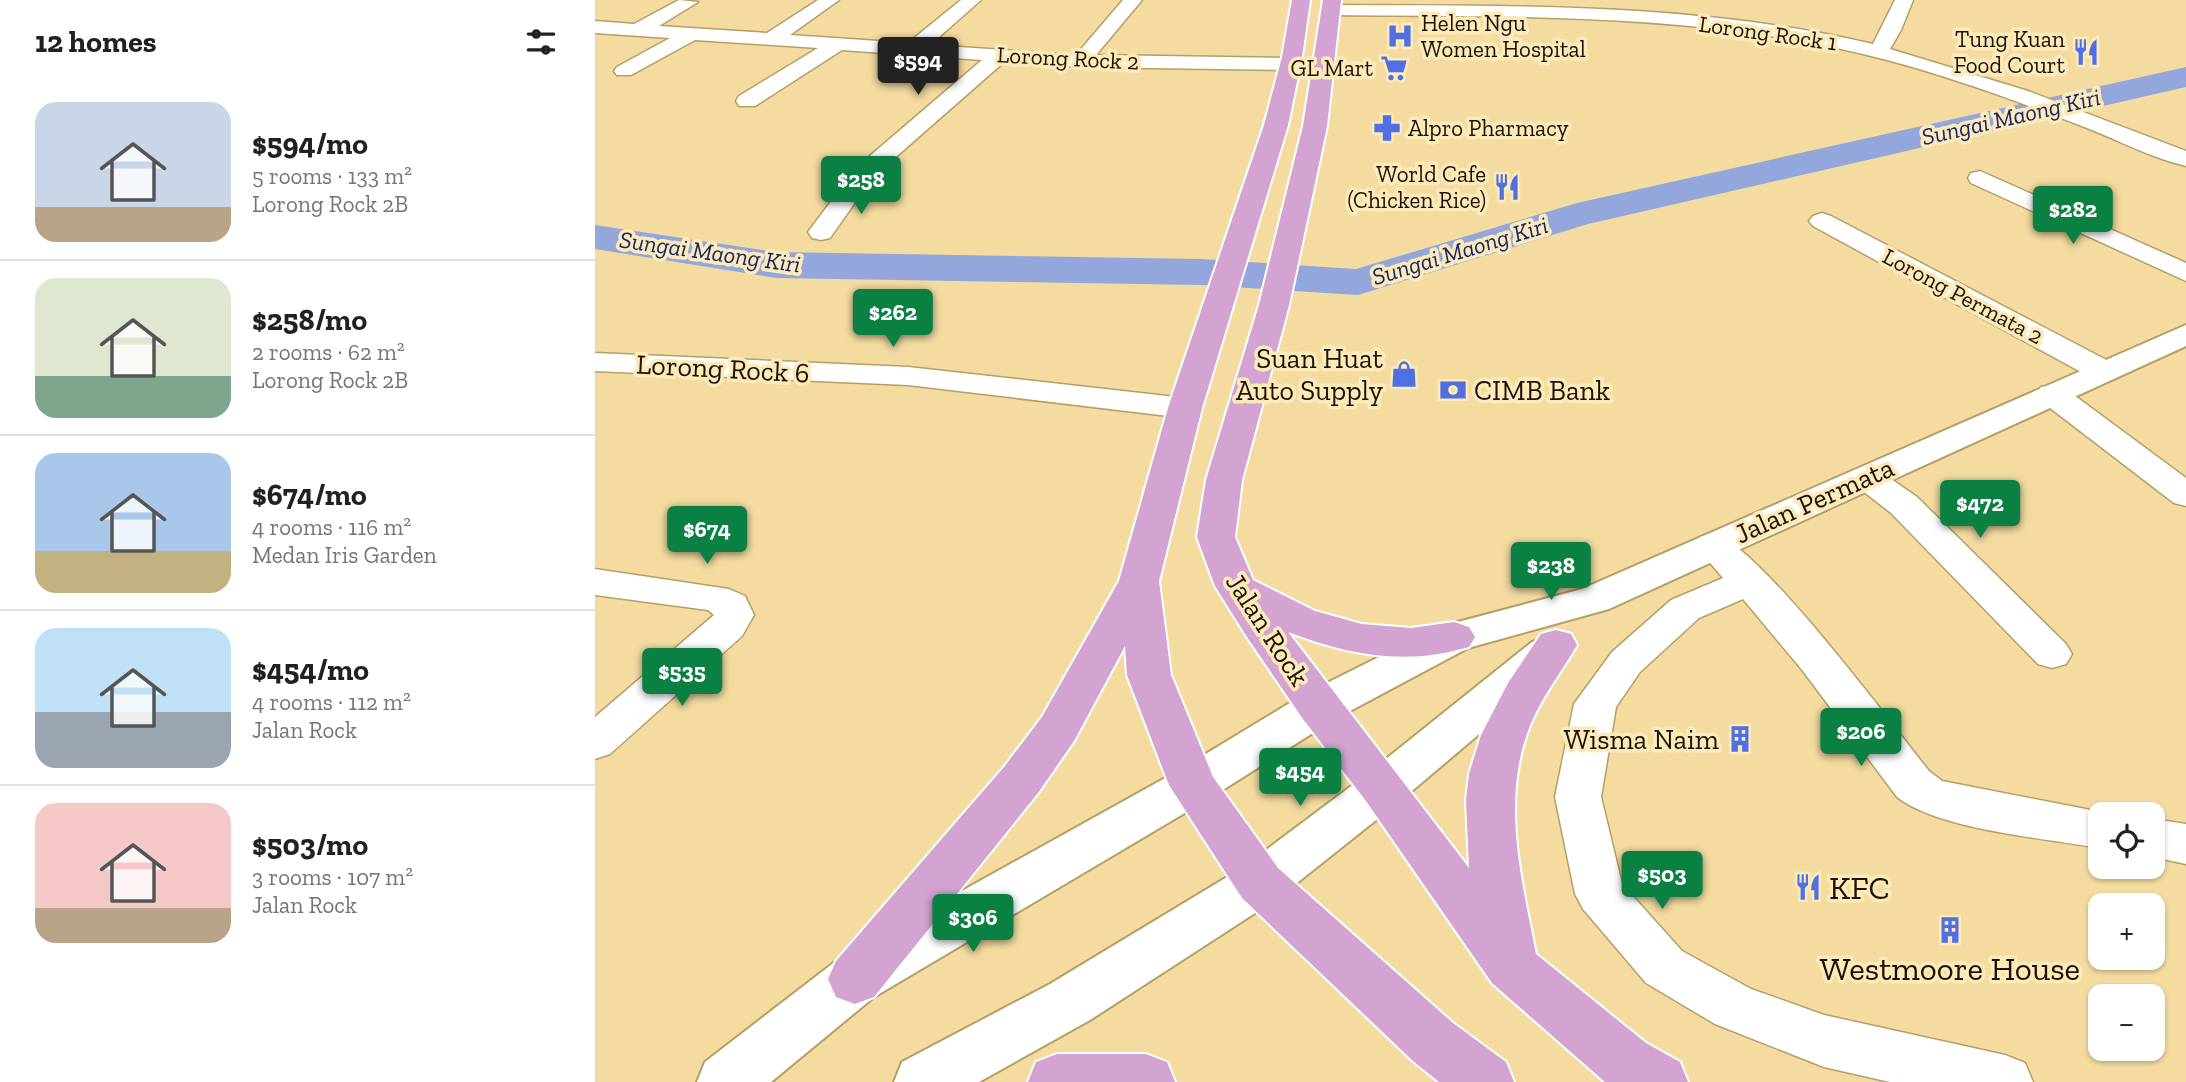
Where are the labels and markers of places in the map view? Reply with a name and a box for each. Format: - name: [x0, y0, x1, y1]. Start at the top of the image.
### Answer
- place label: Helen Ngu Women Hospital: [1421, 9, 1586, 63]
- hospital icon: Helen Ngu Women Hospital: [1385, 21, 1415, 51]
- place label: Tung Kuan Food Court: [1953, 25, 2065, 79]
- restaurant icon: Tung Kuan Food Court: [2071, 37, 2101, 67]
- pin: $594: [877, 38, 959, 97]
- supermarket icon: GL Mart: [1379, 53, 1409, 83]
- place label: GL Mart: [1291, 54, 1373, 82]
- pharmacy icon: Alpro Pharmacy: [1372, 113, 1402, 143]
- place label: Alpro Pharmacy: [1408, 114, 1569, 142]
- pin: $258: [820, 156, 902, 216]
- place label: World Cafe (Chicken Rice): [1348, 160, 1486, 214]
- restaurant icon: World Cafe (Chicken Rice): [1492, 172, 1522, 202]
- pin: $282: [2032, 187, 2114, 246]
- pin: $262: [852, 290, 934, 349]
- place label: Suan Huat Auto Supply: [1236, 342, 1384, 407]
- shop icon: Suan Huat Auto Supply: [1389, 359, 1419, 389]
- place label: CIMB Bank: [1474, 374, 1611, 407]
- bank icon: CIMB Bank: [1438, 375, 1468, 405]
- pin: $472: [1939, 480, 2021, 540]
- pin: $674: [666, 506, 748, 566]
- pin: $238: [1510, 542, 1592, 602]
- pin: $535: [641, 648, 723, 708]
- pin: $206: [1820, 708, 1902, 768]
- place label: Wisma Naim: [1564, 723, 1719, 756]
- building icon: Wisma Naim: [1725, 724, 1755, 754]
- pin: $454: [1259, 748, 1341, 808]
- pin: $503: [1621, 852, 1703, 911]
- place label: KFC: [1829, 868, 1890, 907]
- restaurant icon: KFC: [1793, 872, 1823, 902]
- pin: $306: [932, 894, 1014, 954]
- building icon: Westmoore House: [1935, 915, 1965, 945]
- place label: Westmoore House: [1820, 949, 2080, 988]

